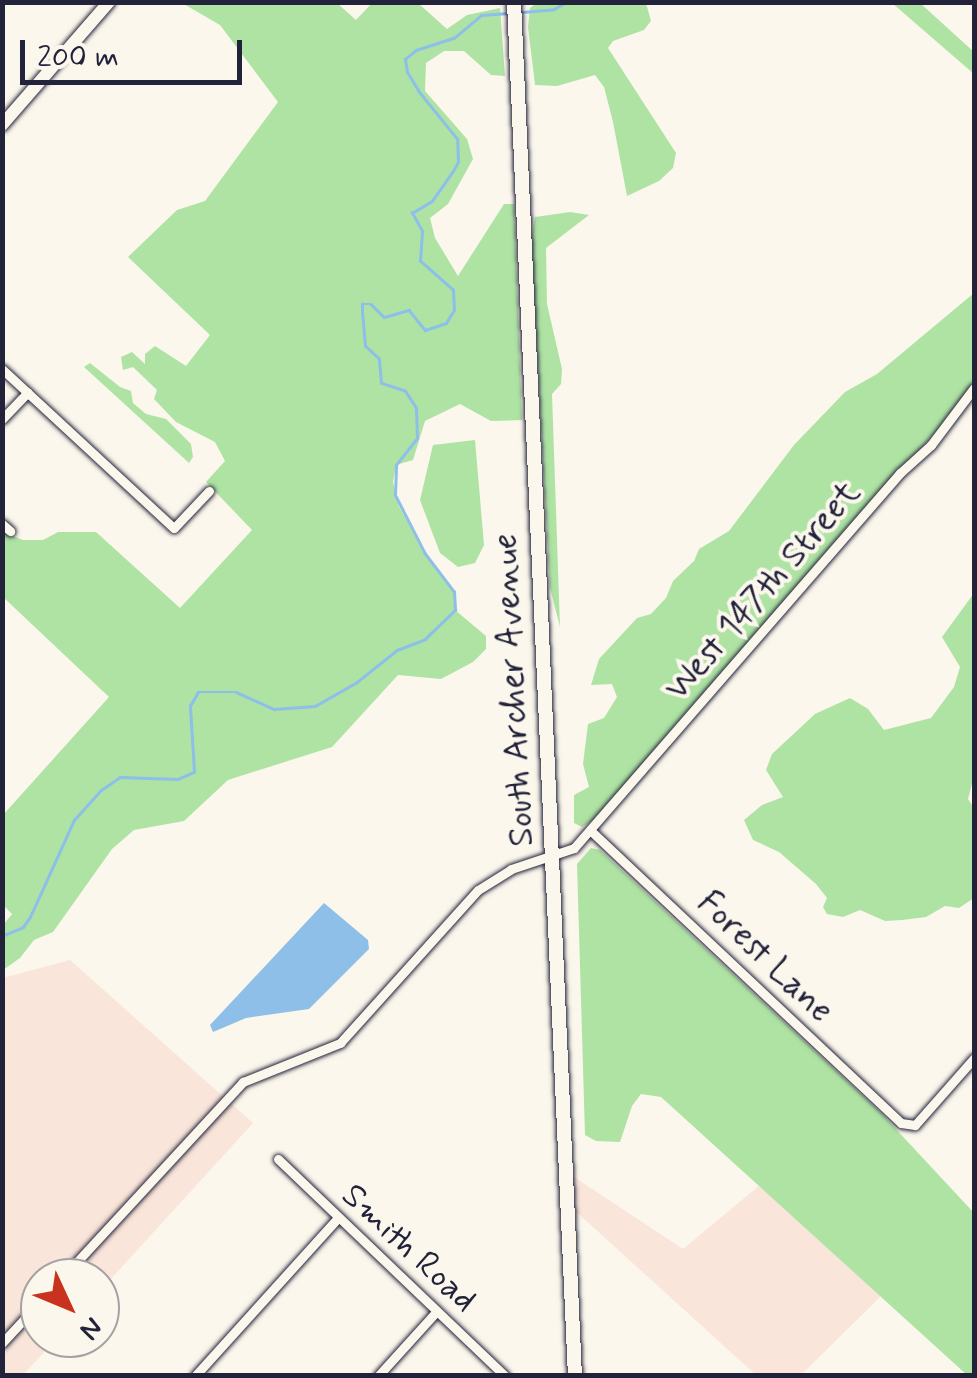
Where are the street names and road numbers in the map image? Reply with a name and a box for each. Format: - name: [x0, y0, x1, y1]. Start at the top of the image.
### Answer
- street label: West 147th Street: [656, 473, 870, 709]
- street label: South Archer Avenue: [485, 535, 543, 845]
- street label: Forest Lane: [688, 882, 842, 1032]
- street label: Smith Road: [333, 1175, 485, 1321]

